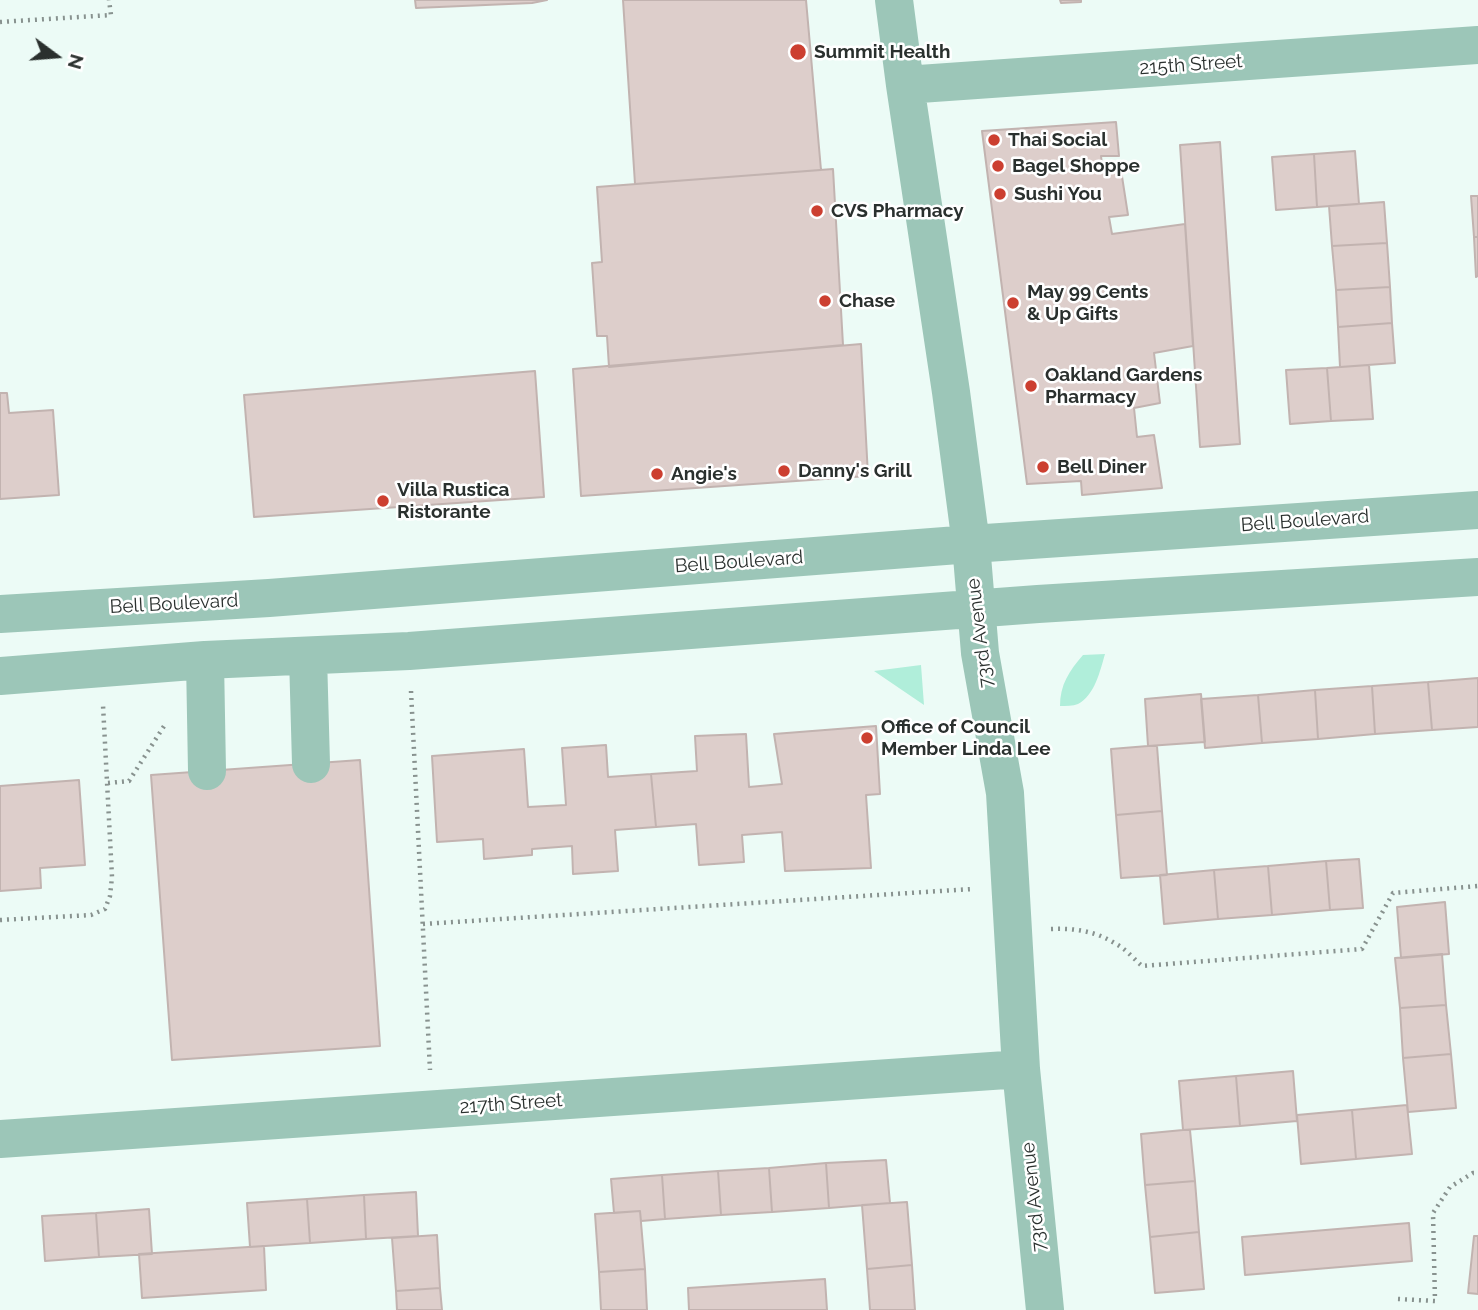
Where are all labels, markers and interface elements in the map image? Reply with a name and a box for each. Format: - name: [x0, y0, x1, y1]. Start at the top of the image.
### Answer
- north arrow: [21, 21, 91, 91]
- place label: Summit Health: [814, 41, 950, 63]
- marker: Summit Health: [788, 42, 808, 62]
- street label: 215th Street: [1139, 50, 1243, 80]
- text: N: [64, 52, 89, 72]
- place label: Thai Social: [1008, 129, 1107, 151]
- marker: Thai Social: [986, 132, 1002, 148]
- place label: Bagel Shoppe: [1012, 155, 1140, 177]
- marker: Bagel Shoppe: [990, 158, 1006, 174]
- place label: Sushi You: [1014, 183, 1102, 205]
- marker: Sushi You: [992, 186, 1008, 202]
- place label: CVS Pharmacy: [831, 200, 964, 222]
- marker: CVS Pharmacy: [809, 203, 825, 219]
- place label: May 99 Cents & Up Gifts: [1027, 281, 1148, 325]
- place label: Chase: [839, 290, 895, 312]
- marker: Chase: [817, 293, 833, 309]
- marker: May 99 Cents & Up Gifts: [1005, 295, 1021, 311]
- place label: Oakland Gardens Pharmacy: [1045, 364, 1202, 408]
- marker: Oakland Gardens Pharmacy: [1023, 378, 1039, 394]
- place label: Bell Diner: [1057, 456, 1147, 478]
- marker: Bell Diner: [1035, 459, 1051, 475]
- place label: Danny's Grill: [798, 460, 912, 482]
- place label: Angie's: [671, 463, 737, 485]
- marker: Danny's Grill: [776, 463, 792, 479]
- marker: Angie's: [649, 466, 665, 482]
- place label: Villa Rustica Ristorante: [397, 479, 510, 523]
- marker: Villa Rustica Ristorante: [375, 493, 391, 509]
- street label: Bell Boulevard: [1240, 505, 1370, 537]
- street label: Bell Boulevard: [674, 546, 804, 578]
- street label: 73rd Avenue: [962, 577, 998, 689]
- street label: Bell Boulevard: [109, 589, 239, 619]
- place label: Office of Council Member Linda Lee: [881, 716, 1051, 760]
- marker: Office of Council Member Linda Lee: [859, 730, 875, 746]
- street label: 217th Street: [459, 1089, 563, 1119]
- street label: 73rd Avenue: [1017, 1141, 1051, 1253]

